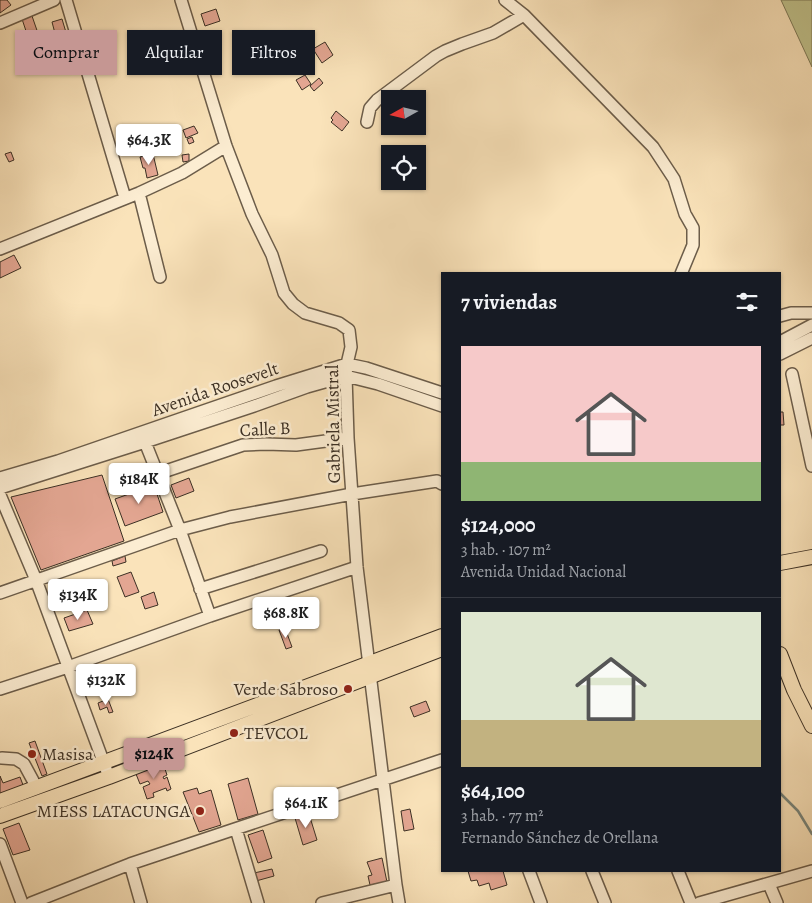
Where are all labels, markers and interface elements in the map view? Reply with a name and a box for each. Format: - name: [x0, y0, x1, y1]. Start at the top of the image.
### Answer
- chip: Comprar: [15, 30, 117, 75]
- chip: Alquilar: [127, 30, 222, 75]
- chip: Filtros: [232, 30, 315, 75]
- north arrow: [381, 90, 426, 135]
- map controls: [381, 90, 426, 190]
- pin: $64.3K: [108, 124, 190, 166]
- text: $64.3K: [127, 129, 171, 151]
- button: locate: [381, 145, 426, 190]
- text: 7 viviendas: [461, 288, 557, 316]
- icon: filters: [733, 288, 761, 316]
- street label: Avenida Roosevelt: [148, 356, 282, 422]
- street label: Gabriela Mistral: [320, 364, 346, 483]
- icon: home: [566, 379, 656, 469]
- street label: Calle B: [239, 416, 291, 442]
- pin: $184K: [104, 462, 174, 505]
- text: $184K: [120, 468, 158, 490]
- text: $124,000: [461, 511, 536, 539]
- text: 3 hab. · 107 m²: [461, 539, 551, 561]
- text: Avenida Unidad Nacional: [461, 561, 626, 583]
- pin: $134K: [43, 578, 113, 621]
- text: $134K: [59, 584, 97, 606]
- pin: $68.8K: [245, 596, 327, 639]
- text: $68.8K: [263, 602, 309, 624]
- icon: home: [566, 644, 656, 734]
- pin: $132K: [71, 664, 141, 706]
- text: $132K: [87, 669, 125, 691]
- place label: Verde Sabroso: [233, 677, 338, 701]
- marker: Verde Sabroso: [342, 683, 354, 695]
- place label: TEVCOL: [244, 721, 308, 745]
- marker: TEVCOL: [228, 727, 240, 739]
- pin: $124K: [119, 738, 189, 780]
- place label: Masisa: [42, 742, 94, 766]
- text: $124K: [135, 743, 173, 765]
- marker: Masisa: [26, 748, 38, 760]
- text: $64,100: [461, 777, 525, 805]
- pin: $64.1K: [265, 786, 347, 829]
- text: $64.1K: [284, 792, 328, 814]
- place label: MIESS LATACUNGA: [37, 799, 190, 823]
- marker: MIESS LATACUNGA: [194, 805, 206, 817]
- text: 3 hab. · 77 m²: [461, 805, 544, 827]
- text: Fernando Sánchez de Orellana: [461, 827, 659, 849]

